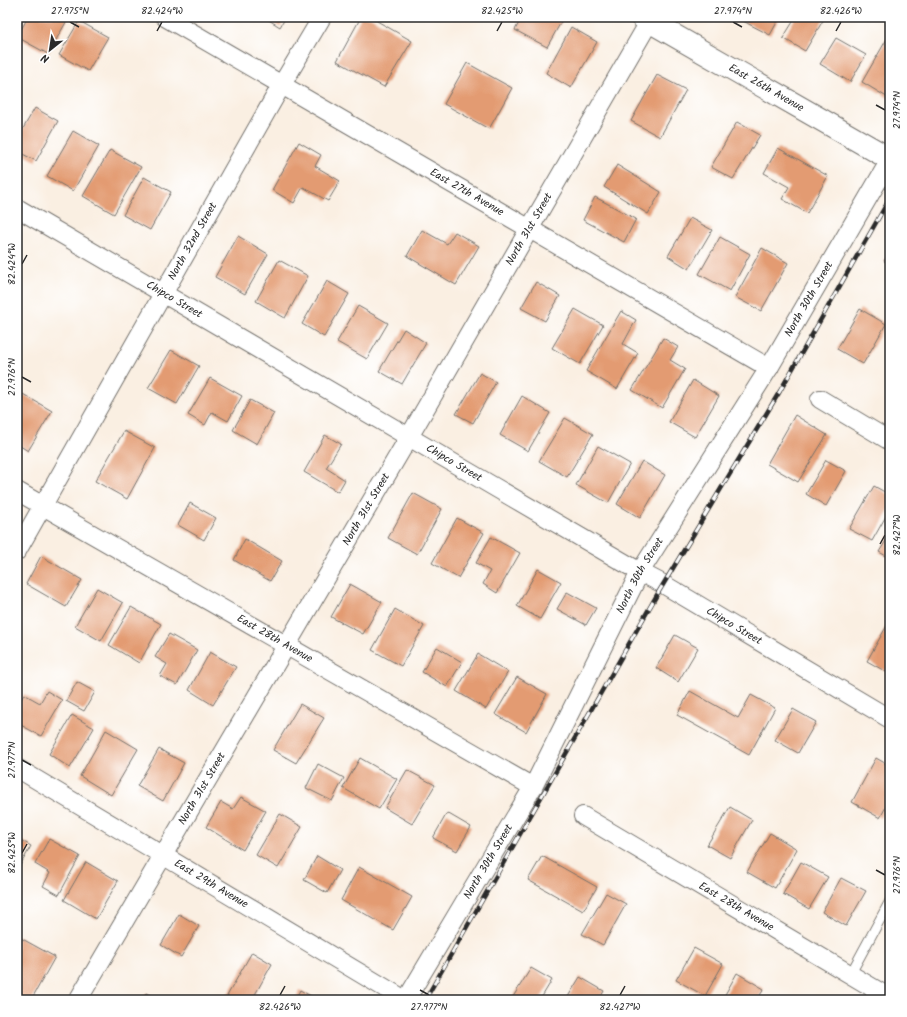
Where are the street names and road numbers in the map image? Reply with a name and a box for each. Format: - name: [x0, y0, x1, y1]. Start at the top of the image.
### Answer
- street label: East 26th Avenue: [725, 59, 807, 117]
- street label: East 27th Avenue: [426, 164, 507, 221]
- street label: North 31st Street: [501, 189, 558, 269]
- street label: North 32nd Street: [163, 198, 222, 284]
- street label: North 30th Street: [780, 257, 838, 341]
- street label: Chipco Street: [143, 276, 206, 324]
- street label: Chipco Street: [422, 440, 486, 487]
- street label: North 31st Street: [338, 469, 395, 549]
- street label: North 30th Street: [612, 533, 669, 617]
- street label: Chipco Street: [702, 602, 766, 650]
- street label: East 28th Avenue: [233, 610, 316, 668]
- street label: North 31st Street: [174, 748, 231, 829]
- street label: North 30th Street: [459, 820, 518, 903]
- street label: East 29th Avenue: [170, 855, 252, 913]
- street label: East 28th Avenue: [695, 877, 777, 936]

